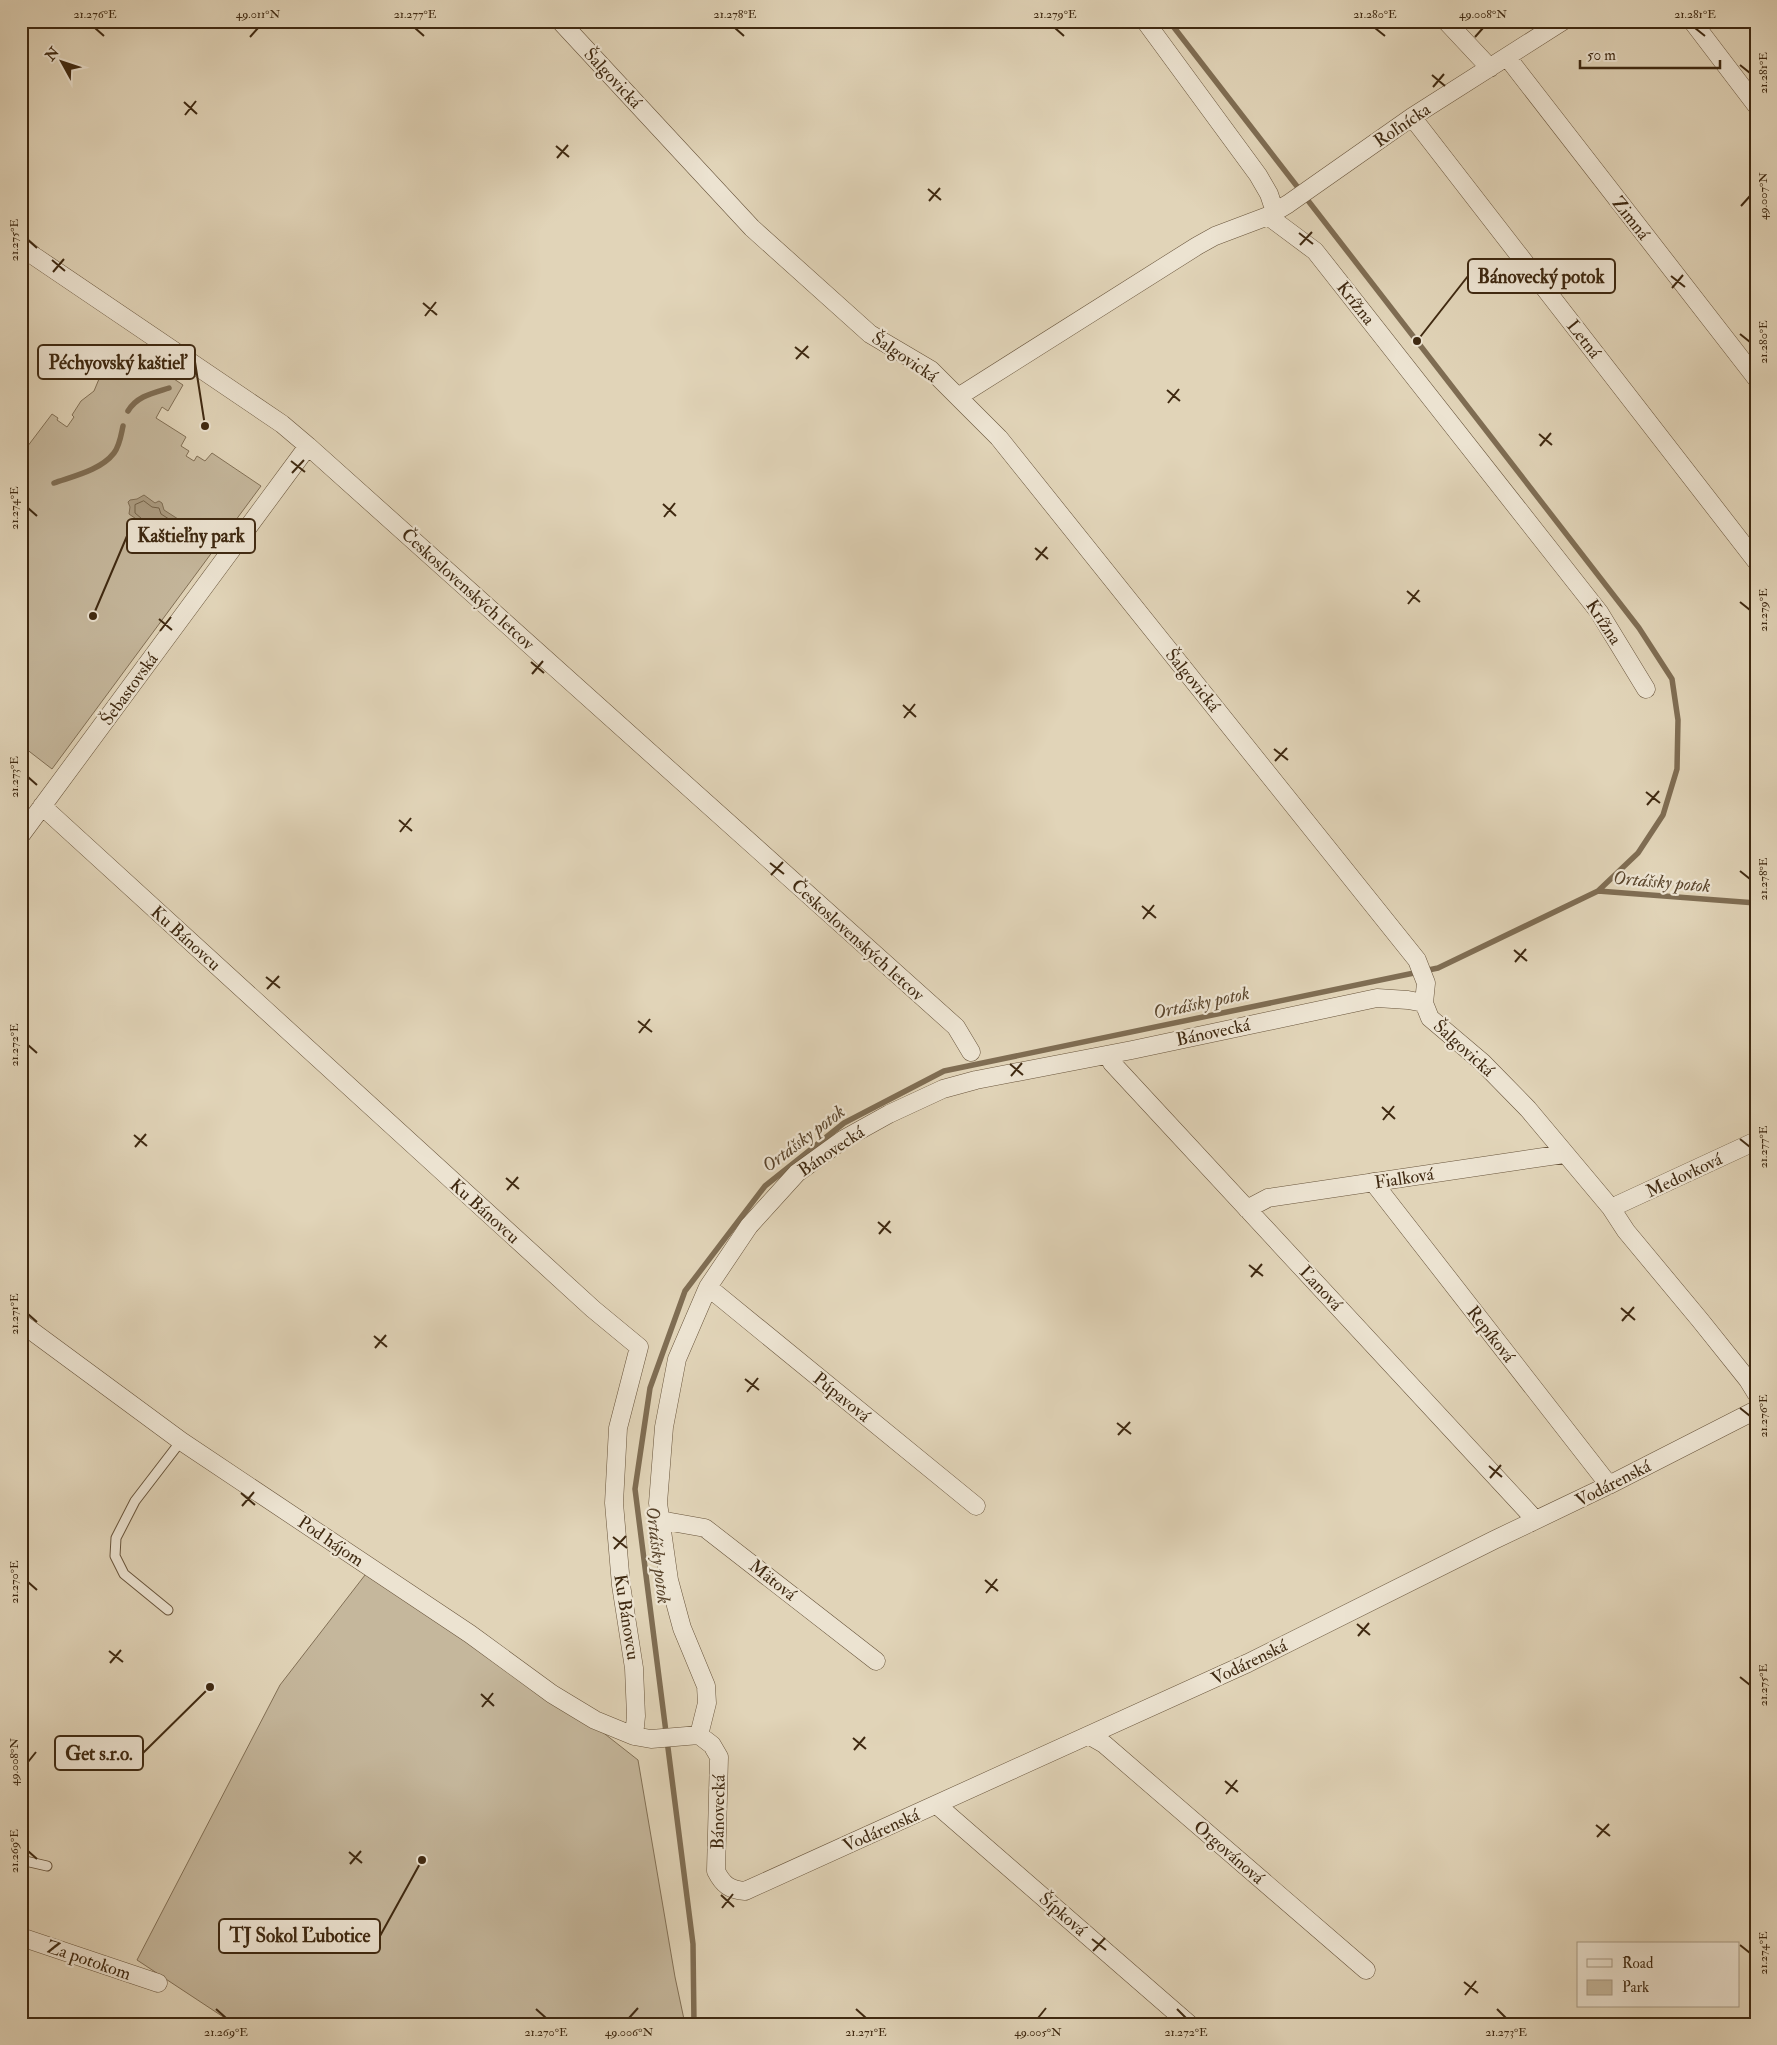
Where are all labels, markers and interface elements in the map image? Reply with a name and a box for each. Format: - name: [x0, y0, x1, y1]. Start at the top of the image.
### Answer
- text: 21.276°E: [73, 7, 117, 22]
- text: 49.011°N: [236, 7, 281, 22]
- text: 21.277°E: [394, 7, 437, 22]
- text: 21.278°E: [714, 7, 757, 22]
- text: 21.279°E: [1033, 7, 1077, 22]
- text: 21.280°E: [1353, 7, 1397, 22]
- text: 49.008°N: [1459, 7, 1507, 22]
- text: 21.281°E: [1674, 7, 1716, 22]
- north arrow: [38, 38, 88, 88]
- scale bar: [1580, 38, 1720, 70]
- street label: Šalgovická: [579, 42, 648, 114]
- text: N: [41, 43, 63, 65]
- text: 50 m: [1587, 46, 1616, 65]
- text: 21.281°E: [1756, 52, 1771, 94]
- street label: Roľnícka: [1370, 98, 1436, 153]
- text: 49.007°N: [1756, 172, 1771, 220]
- street label: Zimná: [1606, 192, 1655, 245]
- text: 21.275°E: [7, 218, 22, 261]
- callout: Bánovecký potok: [1468, 259, 1615, 293]
- text: Bánovecký potok: [1477, 265, 1605, 290]
- street label: Krížna: [1331, 277, 1380, 330]
- street label: Letná: [1561, 315, 1606, 364]
- text: 21.280°E: [1756, 320, 1771, 364]
- street label: Šalgovická: [867, 326, 943, 388]
- callout: Péchyovský kaštieľ: [38, 345, 195, 379]
- text: Péchyovský kaštieľ: [48, 351, 188, 376]
- text: 21.274°E: [7, 486, 22, 530]
- callout: Kaštieľny park: [127, 519, 255, 553]
- street label: Československých letcov: [396, 523, 539, 656]
- text: Kaštieľny park: [137, 524, 246, 549]
- text: 21.279°E: [1756, 588, 1771, 632]
- street label: Krížna: [1580, 595, 1627, 650]
- street label: Šalgovická: [1160, 643, 1226, 717]
- street label: Šebastovská: [95, 647, 164, 730]
- text: 21.273°E: [7, 756, 22, 798]
- text: 21.278°E: [1756, 857, 1771, 900]
- water label: Ortášsky potok: [1612, 866, 1712, 898]
- street label: Československých letcov: [786, 874, 929, 1007]
- street label: Ku Bánovcu: [146, 901, 225, 976]
- water label: Ortášsky potok: [1151, 981, 1252, 1025]
- street label: Bánovecká: [1174, 1013, 1253, 1052]
- street label: Šalgovická: [1428, 1014, 1500, 1082]
- text: 21.272°E: [7, 1023, 22, 1067]
- water label: Ortášsky potok: [757, 1100, 850, 1178]
- street label: Bánovecká: [794, 1121, 869, 1182]
- text: 21.277°E: [1756, 1125, 1771, 1168]
- street label: Medovková: [1642, 1148, 1727, 1203]
- street label: Fialková: [1373, 1162, 1436, 1195]
- street label: Ku Bánovcu: [445, 1174, 524, 1249]
- street label: Ľanová: [1294, 1261, 1348, 1316]
- text: 21.271°E: [7, 1293, 22, 1335]
- street label: Repíková: [1461, 1301, 1520, 1368]
- street label: Púpavová: [808, 1367, 876, 1428]
- text: 21.276°E: [1756, 1394, 1771, 1438]
- street label: Vodárenská: [1572, 1454, 1655, 1512]
- water label: Ortášsky potok: [640, 1505, 676, 1605]
- street label: Pod hájom: [293, 1511, 368, 1572]
- street label: Mätová: [744, 1555, 802, 1606]
- text: 21.270°E: [7, 1560, 22, 1604]
- street label: Ku Bánovcu: [608, 1573, 645, 1662]
- street label: Vodárenská: [1207, 1634, 1291, 1691]
- text: 21.275°E: [1756, 1663, 1771, 1706]
- callout: Get s.r.o.: [55, 1736, 143, 1770]
- text: 49.008°N: [7, 1738, 22, 1786]
- text: Get s.r.o.: [65, 1742, 133, 1766]
- street label: Bánovecká: [706, 1774, 731, 1850]
- street label: Vodárenská: [839, 1803, 924, 1858]
- street label: Orgovánová: [1188, 1815, 1269, 1890]
- text: 21.269°E: [7, 1829, 22, 1873]
- street label: Šípková: [1034, 1887, 1092, 1942]
- callout: TJ Sokol Ľubotice: [219, 1919, 380, 1953]
- text: TJ Sokol Ľubotice: [229, 1924, 371, 1948]
- text: 21.274°E: [1756, 1931, 1771, 1975]
- street label: Za potokom: [44, 1935, 134, 1986]
- legend: [1577, 1942, 1740, 2008]
- text: Road: [1622, 1954, 1654, 1973]
- text: Park: [1622, 1978, 1649, 1997]
- text: 21.269°E: [204, 2025, 248, 2040]
- text: 21.270°E: [524, 2025, 568, 2040]
- text: 49.006°N: [605, 2025, 653, 2040]
- text: 21.271°E: [845, 2025, 887, 2040]
- text: 49.005°N: [1014, 2025, 1062, 2040]
- text: 21.272°E: [1164, 2025, 1208, 2040]
- text: 21.273°E: [1485, 2025, 1527, 2040]

